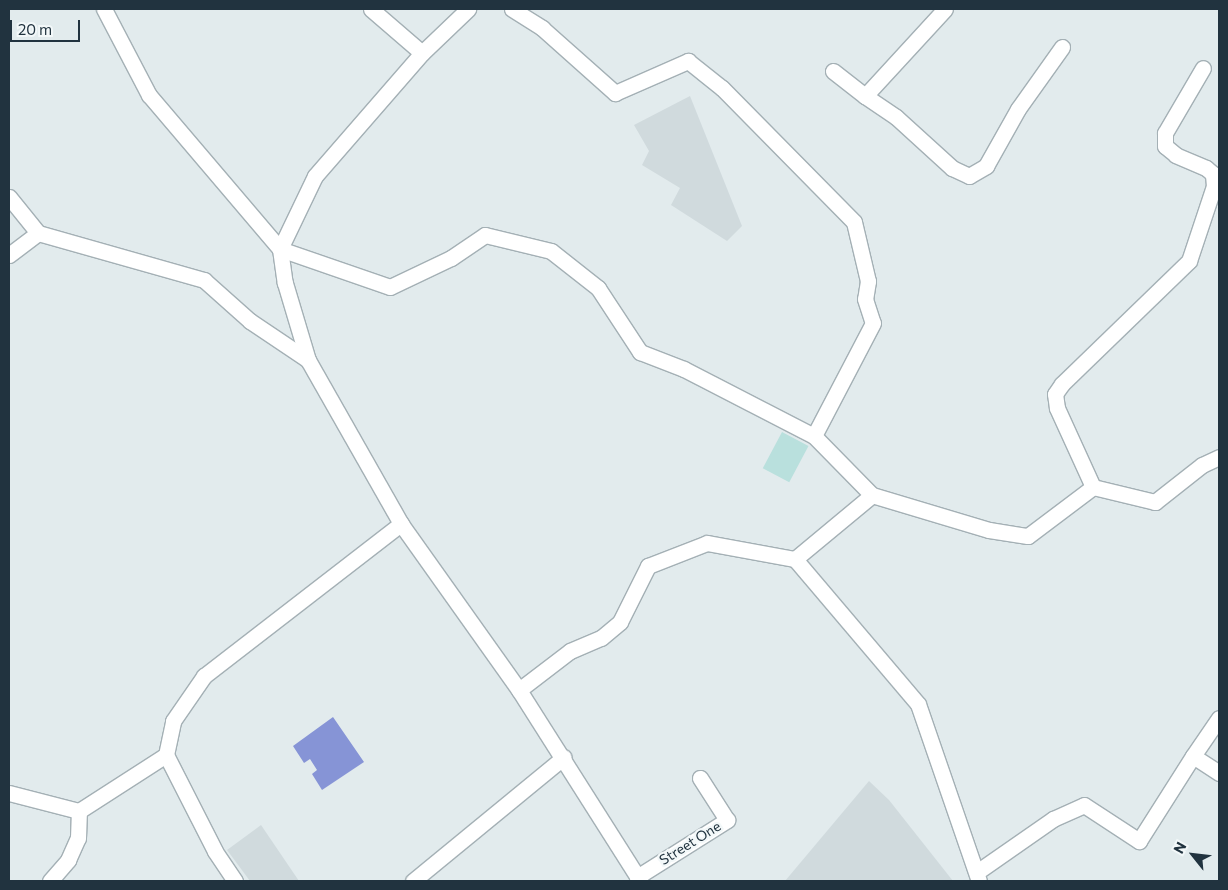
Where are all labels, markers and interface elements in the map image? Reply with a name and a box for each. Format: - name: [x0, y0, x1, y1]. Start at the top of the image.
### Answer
- scale bar: [12, 10, 82, 42]
- text: 20 m: [18, 20, 52, 38]
- street label: Street One: [656, 818, 724, 868]
- north arrow: [1168, 830, 1218, 880]
- text: N: [1169, 839, 1189, 856]

